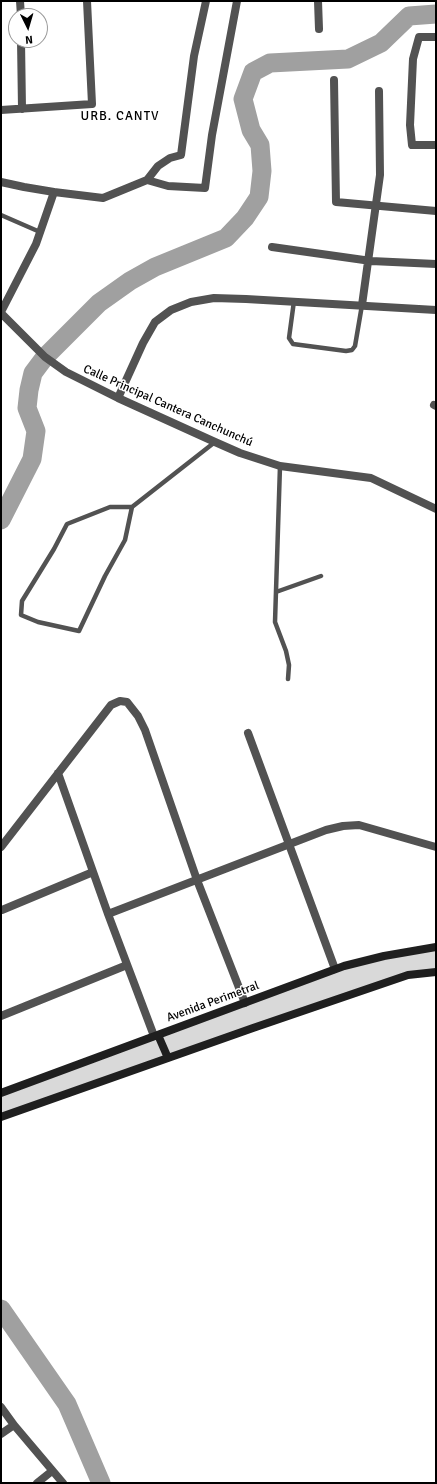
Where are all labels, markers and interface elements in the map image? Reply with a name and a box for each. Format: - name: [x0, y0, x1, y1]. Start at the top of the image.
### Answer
- north arrow: [8, 8, 48, 48]
- text: N: [25, 33, 33, 46]
- district label: URB. CANTV: [80, 109, 160, 125]
- street label: Calle Principal Cantera Canchunchú: [81, 362, 255, 450]
- street label: Avenida Perimetral: [165, 979, 261, 1025]

